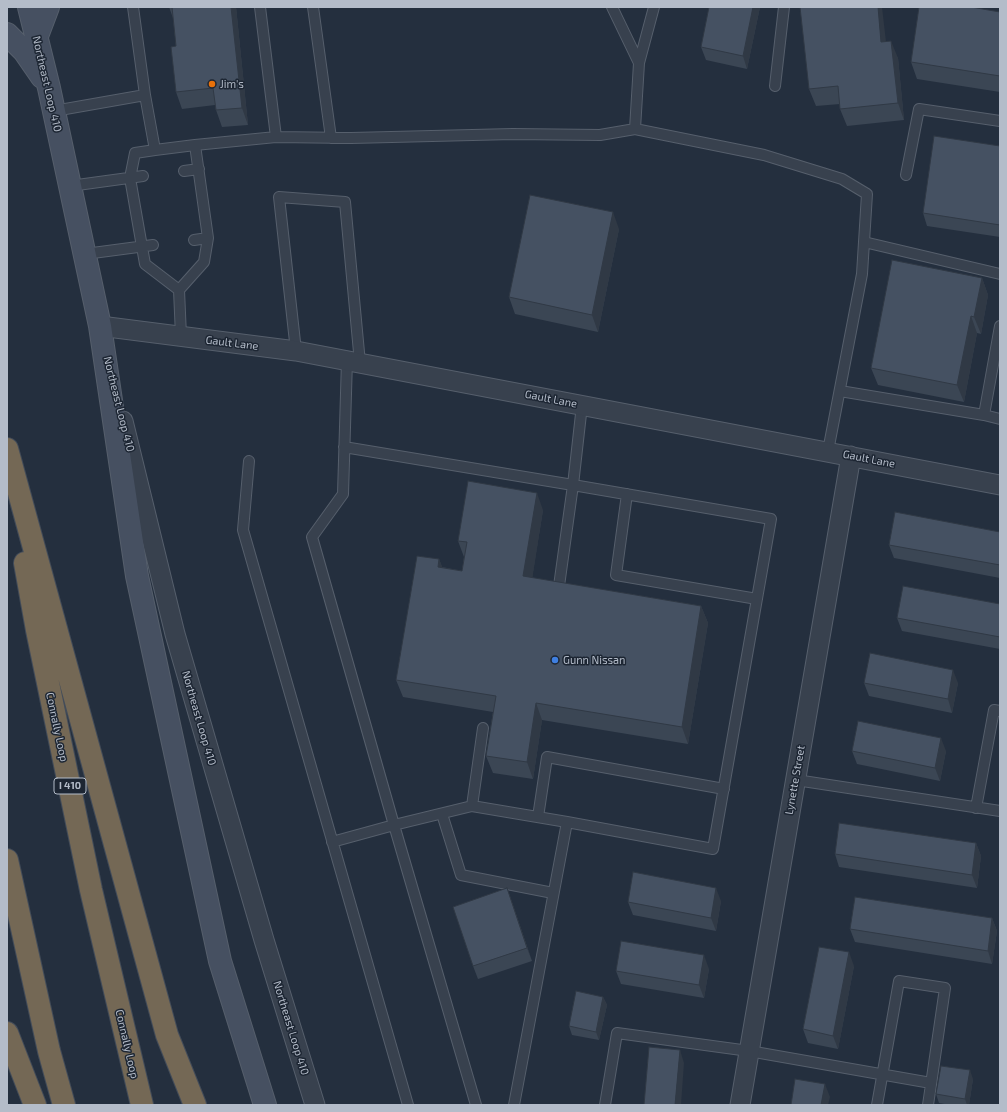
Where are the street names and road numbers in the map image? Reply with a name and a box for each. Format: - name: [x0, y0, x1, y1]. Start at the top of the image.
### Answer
- street label: Northeast Loop 410: [30, 35, 64, 133]
- street label: Gault Lane: [205, 333, 259, 353]
- street label: Northeast Loop 410: [101, 355, 137, 453]
- street label: Gault Lane: [524, 387, 578, 411]
- street label: Gault Lane: [842, 447, 896, 471]
- street label: Northeast Loop 410: [179, 669, 219, 767]
- street label: Connally Loop: [43, 691, 71, 763]
- street label: Lynette Street: [782, 744, 808, 816]
- road number: I 410: [54, 778, 86, 794]
- street label: Northeast Loop 410: [270, 979, 312, 1077]
- street label: Connally Loop: [113, 1008, 141, 1080]

